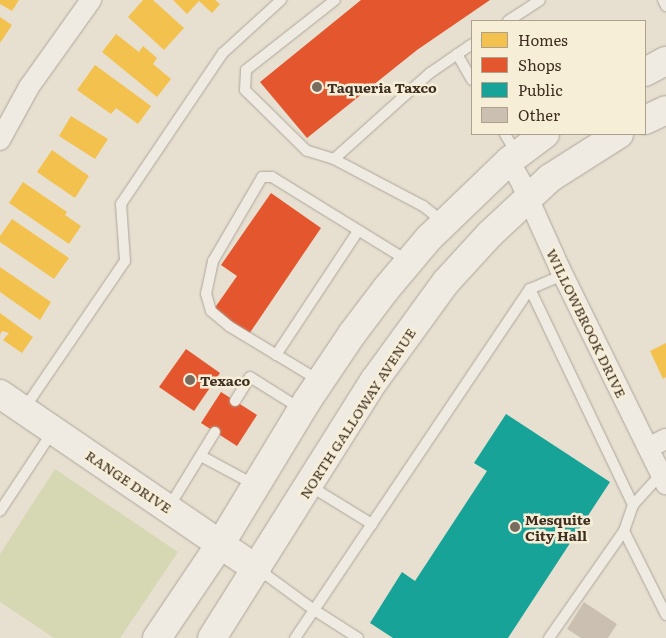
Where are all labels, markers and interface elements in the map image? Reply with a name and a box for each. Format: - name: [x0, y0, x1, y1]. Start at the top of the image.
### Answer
- legend: [471, 20, 646, 135]
- text: Homes: [518, 28, 568, 51]
- text: Shops: [518, 53, 561, 76]
- text: Public: [518, 78, 563, 101]
- place label: Taqueria Taxco: [327, 79, 437, 95]
- marker: Taqueria Taxco: [311, 81, 323, 93]
- text: Other: [518, 103, 560, 126]
- street label: WILLOWBROOK DRIVE: [544, 246, 630, 400]
- street label: NORTH GALLOWAY AVENUE: [295, 324, 419, 502]
- place label: Texaco: [200, 372, 250, 388]
- marker: Texaco: [184, 374, 196, 386]
- street label: RANGE DRIVE: [83, 446, 175, 516]
- place label: Mesquite City Hall: [525, 511, 591, 544]
- marker: Mesquite City Hall: [509, 521, 521, 533]

